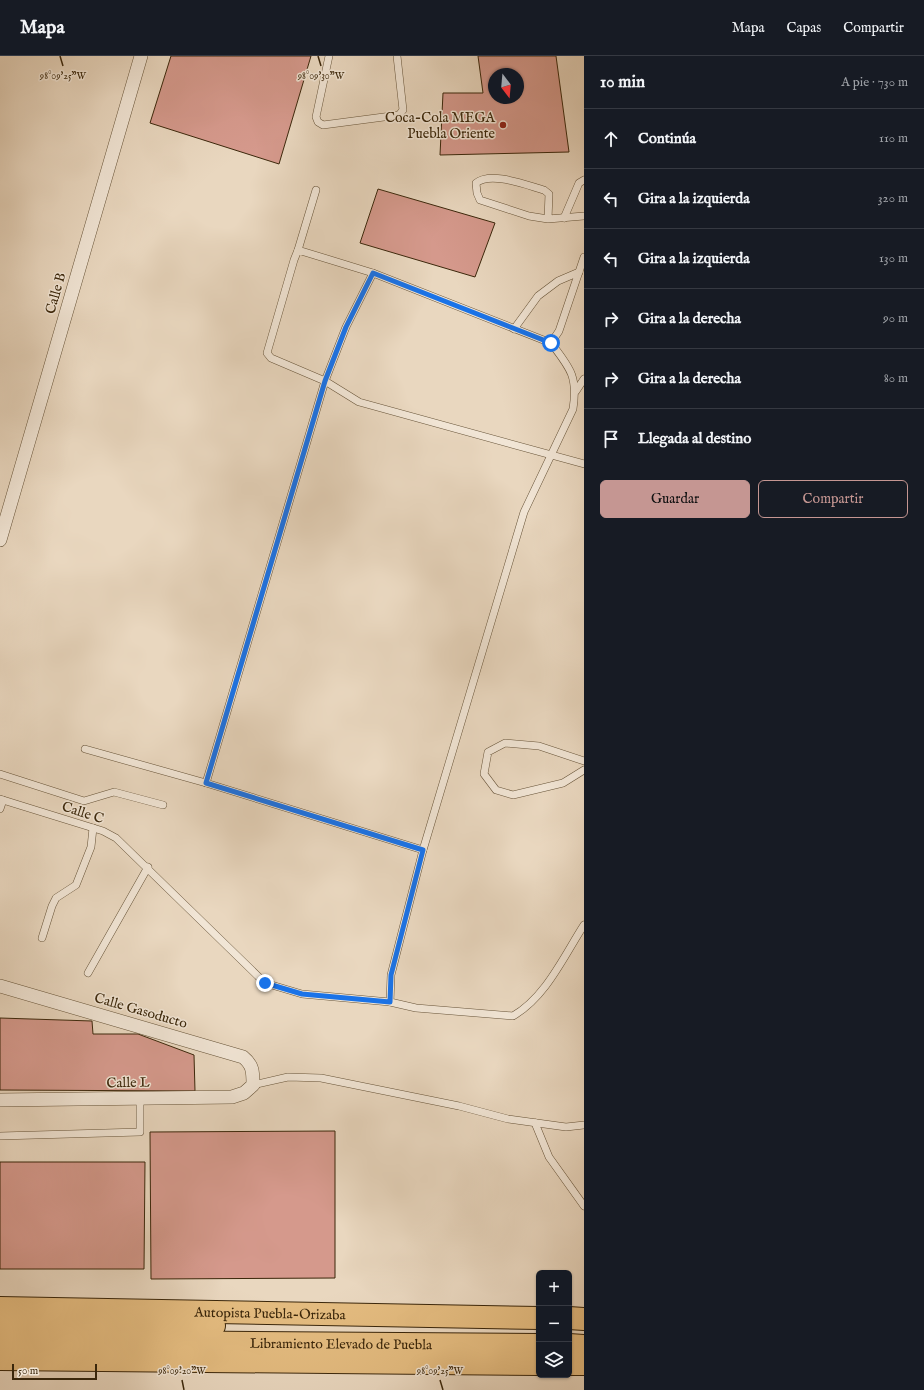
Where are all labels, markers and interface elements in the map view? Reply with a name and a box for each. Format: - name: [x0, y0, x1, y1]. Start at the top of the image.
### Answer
- text: Mapa: [20, 16, 65, 40]
- text: Mapa: [732, 19, 765, 37]
- text: Capas: [787, 19, 821, 37]
- text: Compartir: [843, 19, 904, 37]
- north arrow: [488, 68, 524, 104]
- text: 98°09'25"W: [39, 70, 87, 83]
- text: 98°09'30"W: [297, 70, 345, 83]
- text: 10 min: [600, 72, 645, 93]
- text: A pie · 730 m: [841, 74, 908, 91]
- place label: Coca-Cola MEGA Puebla Oriente: [385, 109, 496, 143]
- marker: Coca-Cola MEGA Puebla Oriente: [498, 120, 508, 130]
- icon: ahead: [600, 128, 622, 150]
- text: Continúa: [638, 129, 696, 148]
- text: 110 m: [879, 130, 908, 147]
- icon: left: [600, 188, 622, 210]
- text: Gira a la izquierda: [638, 189, 750, 208]
- text: 320 m: [878, 190, 908, 207]
- icon: left: [600, 248, 622, 270]
- text: Gira a la izquierda: [638, 249, 750, 268]
- text: 130 m: [879, 250, 908, 267]
- street label: Calle B: [41, 270, 70, 316]
- icon: right: [600, 308, 622, 330]
- text: Gira a la derecha: [638, 309, 741, 328]
- text: 90 m: [883, 310, 908, 327]
- route start: [542, 334, 560, 352]
- icon: right: [600, 368, 622, 390]
- text: Gira a la derecha: [638, 369, 741, 388]
- text: 80 m: [884, 370, 908, 387]
- icon: arrive: [600, 428, 622, 450]
- text: Llegada al destino: [638, 429, 751, 448]
- button: Guardar: [600, 480, 750, 518]
- button: Compartir: [758, 480, 908, 518]
- street label: Calle C: [59, 798, 106, 828]
- route end: [256, 974, 274, 992]
- street label: Calle Gasoducto: [92, 989, 190, 1033]
- street label: Calle L: [106, 1074, 150, 1092]
- map controls: [536, 1270, 572, 1378]
- button: +: [536, 1270, 572, 1306]
- street label: Autopista Puebla-Orizaba: [193, 1304, 347, 1324]
- button: −: [536, 1306, 572, 1342]
- street label: Libramiento Elevado de Puebla: [250, 1335, 433, 1354]
- button: layers: [536, 1342, 572, 1378]
- scale bar: [12, 1362, 97, 1381]
- text: 50 m: [18, 1364, 38, 1378]
- text: 98°09'20"W: [157, 1365, 206, 1378]
- text: 98°09'25"W: [416, 1365, 464, 1378]

